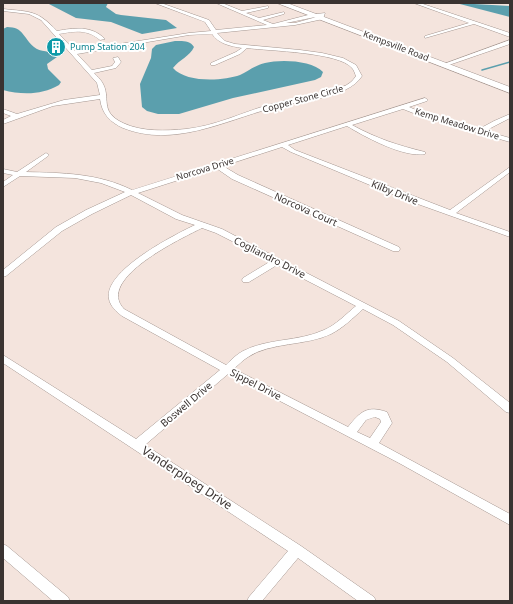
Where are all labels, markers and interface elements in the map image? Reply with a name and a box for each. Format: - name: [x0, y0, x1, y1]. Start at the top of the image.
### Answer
- street label: Kempsville Road: [361, 27, 431, 64]
- building icon: Pump Station 204: [45, 36, 67, 58]
- place label: Pump Station 204: [70, 40, 145, 53]
- street label: Copper Stone Circle: [261, 81, 345, 116]
- street label: Kemp Meadow Drive: [413, 104, 501, 143]
- street label: Norcova Drive: [174, 154, 235, 183]
- street label: Kilby Drive: [369, 176, 421, 208]
- street label: Norcova Court: [272, 189, 340, 229]
- street label: Cogliandro Drive: [232, 233, 309, 281]
- street label: Sippel Drive: [228, 365, 284, 403]
- street label: Boswell Drive: [157, 378, 215, 430]
- street label: Vanderploeg Drive: [139, 442, 236, 513]

